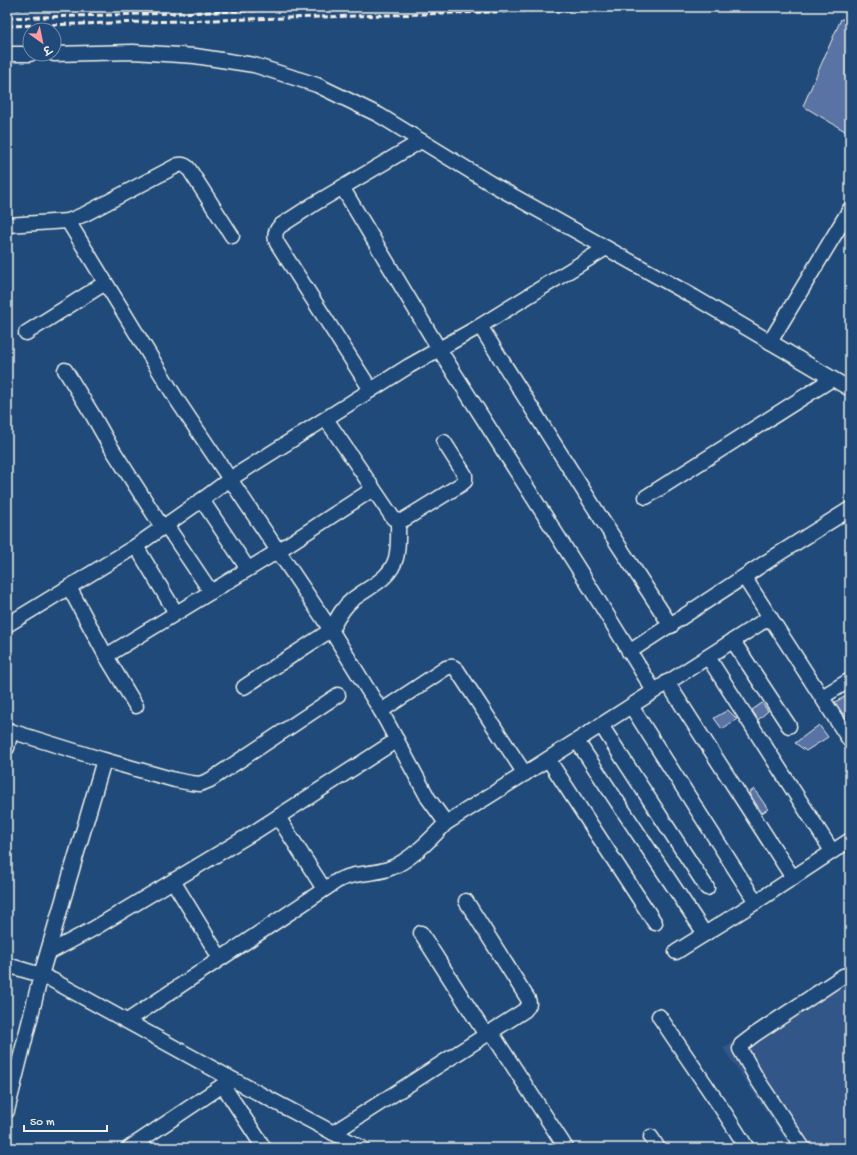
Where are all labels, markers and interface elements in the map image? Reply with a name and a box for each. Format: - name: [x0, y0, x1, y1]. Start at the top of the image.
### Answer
- north arrow: [22, 22, 62, 62]
- text: उ: [39, 41, 54, 57]
- scale bar: [24, 1107, 107, 1133]
- text: 50 m: [30, 1116, 55, 1130]

